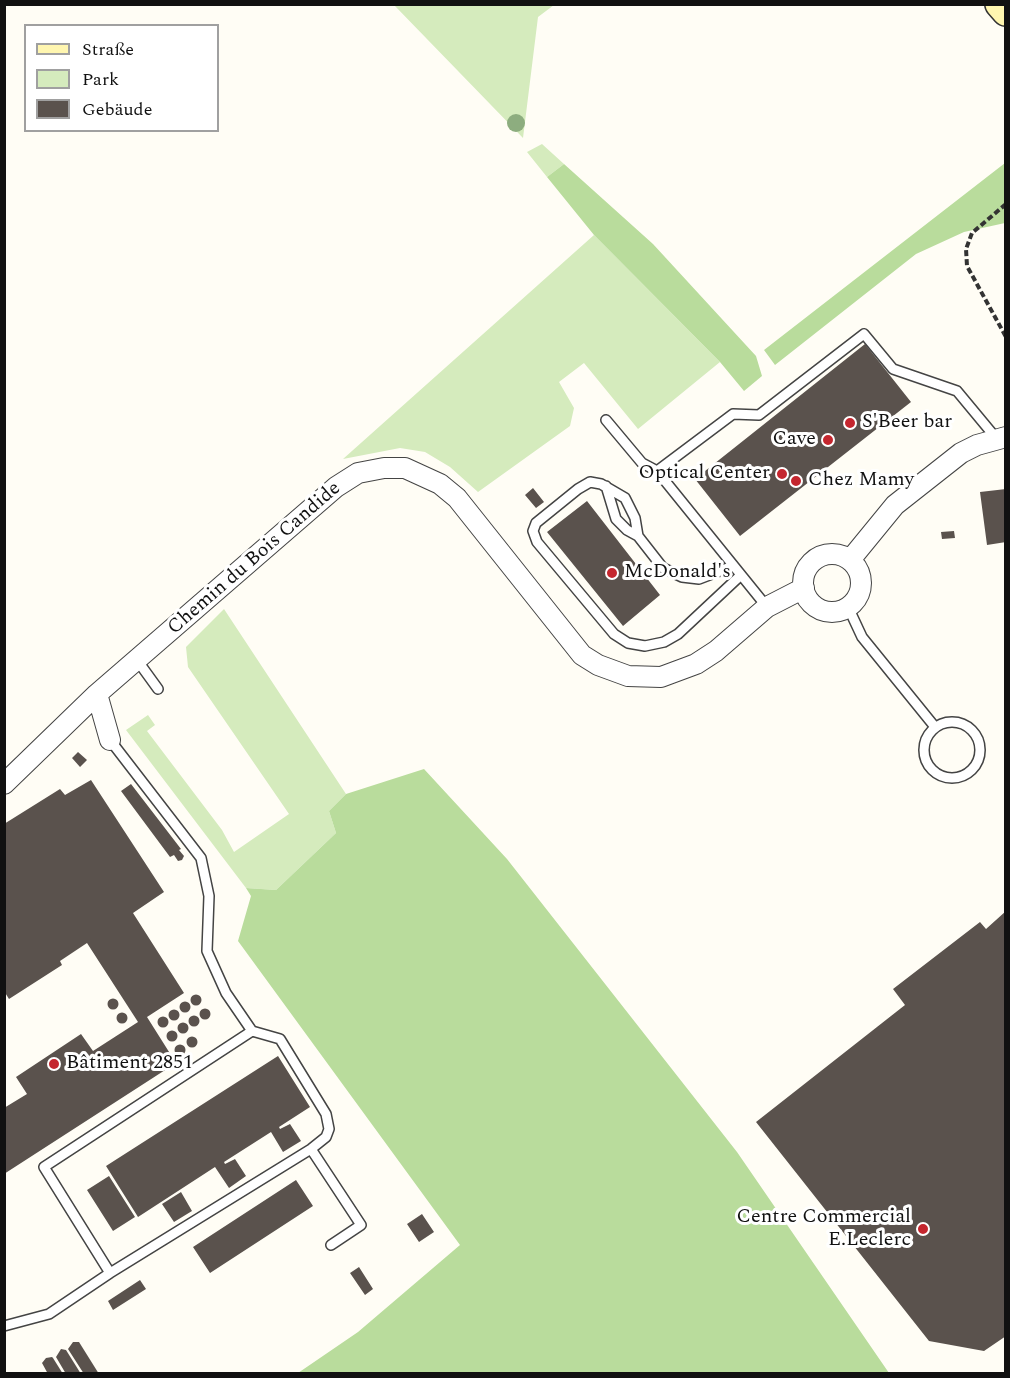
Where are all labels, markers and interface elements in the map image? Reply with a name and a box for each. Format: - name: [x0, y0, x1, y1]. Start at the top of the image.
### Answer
- legend: [24, 24, 219, 132]
- text: Straße: [82, 36, 134, 63]
- text: Park: [82, 66, 119, 93]
- text: Gebäude: [82, 96, 152, 123]
- place label: S'Beer bar: [862, 411, 952, 435]
- marker: S'Beer bar: [843, 416, 857, 430]
- place label: Cave: [772, 428, 816, 452]
- marker: Cave: [821, 433, 835, 447]
- place label: Optical Center: [639, 462, 770, 486]
- marker: Optical Center: [775, 467, 789, 481]
- place label: Chez Mamy: [808, 469, 914, 493]
- marker: Chez Mamy: [789, 474, 803, 488]
- street label: Chemin du Bois Candide: [164, 477, 346, 641]
- place label: McDonald's: [624, 561, 731, 585]
- marker: McDonald's: [605, 566, 619, 580]
- place label: Bâtiment 2851: [66, 1052, 193, 1076]
- marker: Bâtiment 2851: [47, 1057, 61, 1071]
- place label: Centre Commercial E.Leclerc: [737, 1206, 911, 1253]
- marker: Centre Commercial E.Leclerc: [916, 1222, 930, 1236]

